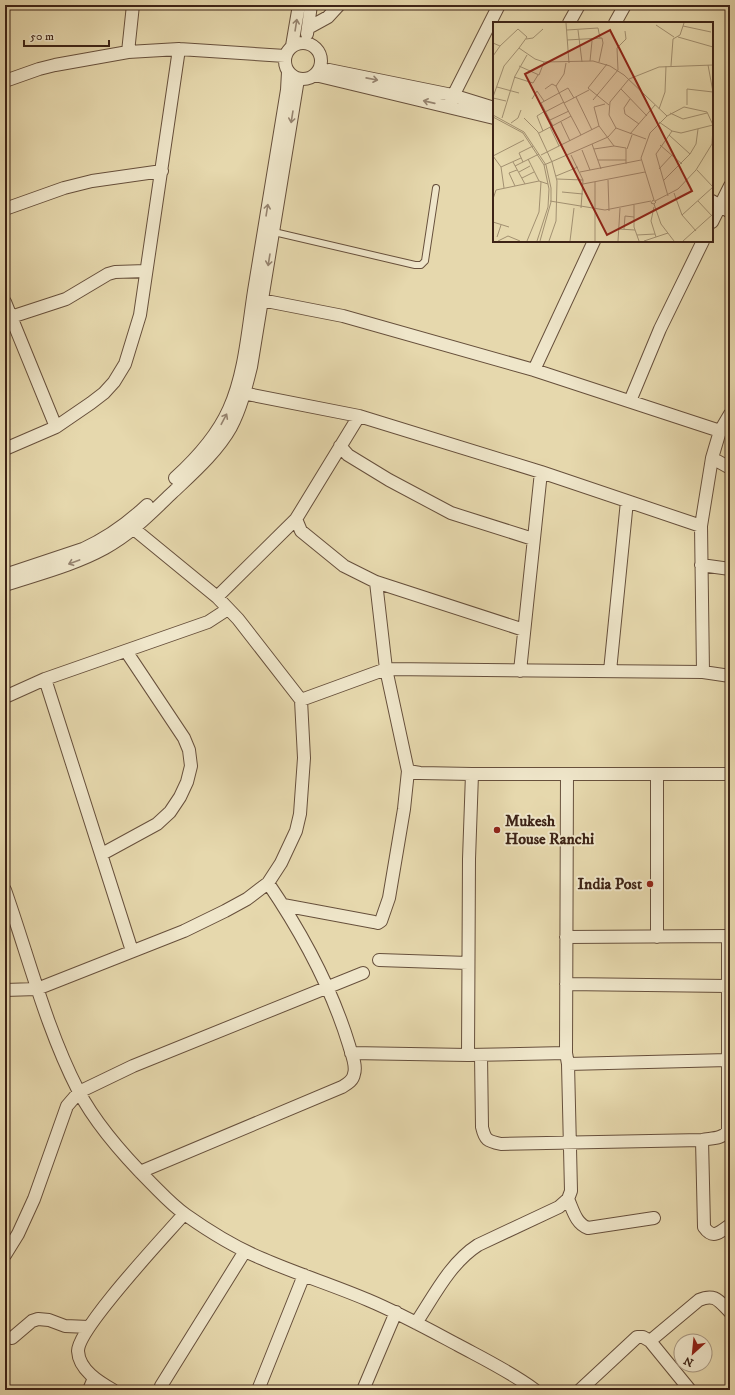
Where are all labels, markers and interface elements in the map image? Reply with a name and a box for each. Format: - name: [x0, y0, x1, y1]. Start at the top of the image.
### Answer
- one-way arrow: [292, 19, 300, 32]
- scale bar: [24, 22, 109, 48]
- inset map: [493, 22, 713, 242]
- text: 50 m: [30, 29, 54, 44]
- one-way arrow: [365, 75, 378, 83]
- one-way arrow: [423, 97, 436, 105]
- one-way arrow: [288, 110, 296, 123]
- one-way arrow: [263, 204, 271, 217]
- one-way arrow: [265, 253, 273, 266]
- one-way arrow: [221, 413, 229, 425]
- one-way arrow: [69, 558, 81, 566]
- place label: Mukesh House Ranchi: [505, 811, 594, 849]
- marker: Mukesh House Ranchi: [492, 825, 502, 835]
- place label: India Post: [578, 874, 643, 894]
- marker: India Post: [645, 879, 655, 889]
- north arrow: [673, 1333, 713, 1373]
- text: N: [682, 1353, 696, 1369]

